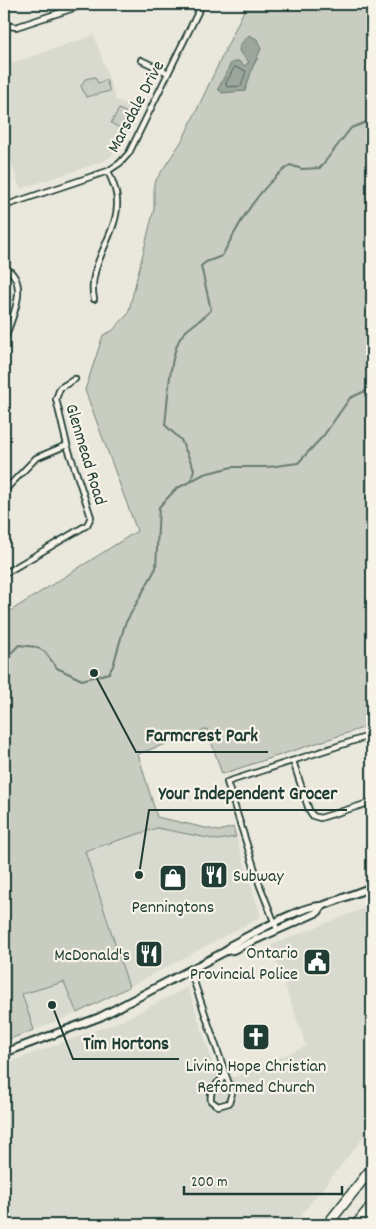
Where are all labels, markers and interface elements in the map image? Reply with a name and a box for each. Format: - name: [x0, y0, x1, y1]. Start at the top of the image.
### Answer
- street label: Marsdale Drive: [102, 57, 172, 158]
- street label: Glenmead Road: [57, 401, 112, 508]
- callout: Farmcrest Park: [136, 718, 268, 752]
- text: Farmcrest Park: [146, 724, 258, 751]
- callout: Your Independent Grocer: [149, 776, 347, 810]
- text: Your Independent Grocer: [158, 782, 338, 809]
- restaurant icon: Subway: [199, 860, 229, 890]
- shop icon: Penningtons: [158, 863, 188, 893]
- place label: Subway: [233, 865, 285, 890]
- place label: Penningtons: [132, 896, 214, 921]
- restaurant icon: McDonald's: [134, 939, 164, 969]
- place label: Ontario Provincial Police: [190, 942, 298, 988]
- place label: McDonald's: [54, 944, 130, 969]
- public building icon: Ontario Provincial Police: [302, 947, 332, 977]
- church icon: Living Hope Christian Reformed Church: [241, 1022, 271, 1052]
- callout: Tim Hortons: [73, 1025, 179, 1059]
- text: Tim Hortons: [83, 1032, 169, 1059]
- place label: Living Hope Christian Reformed Church: [186, 1055, 326, 1101]
- scale bar: [184, 1164, 341, 1196]
- text: 200 m: [191, 1172, 228, 1194]

